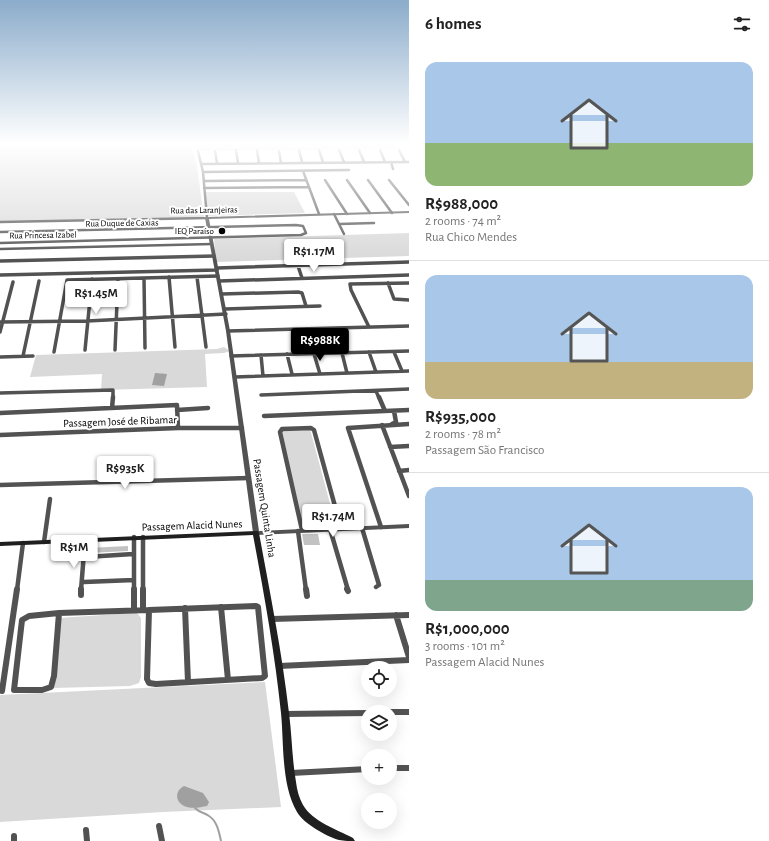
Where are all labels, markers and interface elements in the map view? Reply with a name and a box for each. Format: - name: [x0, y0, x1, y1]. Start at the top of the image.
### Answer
- icon: filters: [731, 13, 753, 35]
- text: 6 homes: [425, 15, 481, 32]
- icon: home: [553, 88, 625, 160]
- text: R$988,000: [425, 195, 498, 212]
- street label: Rua das Laranjeiras: [170, 205, 238, 216]
- text: 2 rooms · 74 m²: [425, 215, 501, 228]
- street label: Rua Duque de Caxias: [85, 218, 159, 229]
- marker: IEQ Paraíso: [217, 226, 227, 236]
- place label: IEQ Paraíso: [175, 227, 215, 236]
- street label: Rua Princesa Izabel: [9, 230, 77, 241]
- text: Rua Chico Mendes: [425, 231, 517, 244]
- pin: R$1.17M: [277, 239, 351, 273]
- text: R$1.17M: [293, 245, 335, 258]
- pin: R$1.45M: [59, 281, 133, 315]
- text: R$1.45M: [74, 287, 118, 300]
- icon: home: [553, 301, 625, 373]
- pin: R$988K: [287, 328, 353, 362]
- text: R$988K: [300, 334, 340, 347]
- text: R$935,000: [425, 408, 496, 425]
- street label: Passagem José de Ribamar: [63, 414, 177, 429]
- text: 2 rooms · 78 m²: [425, 428, 501, 441]
- text: Passagem São Francisco: [425, 444, 544, 457]
- pin: R$935K: [92, 456, 158, 490]
- street label: Passagem Quinta Linha: [251, 458, 278, 558]
- text: R$935K: [106, 462, 144, 475]
- pin: R$1.74M: [296, 504, 370, 538]
- text: R$1.74M: [311, 510, 355, 523]
- icon: home: [553, 513, 625, 585]
- street label: Passagem Alacid Nunes: [141, 518, 243, 533]
- pin: R$1M: [50, 535, 98, 569]
- text: R$1M: [60, 541, 88, 554]
- text: R$1,000,000: [425, 620, 510, 637]
- text: 3 rooms · 101 m²: [425, 640, 505, 653]
- text: Passagem Alacid Nunes: [425, 656, 544, 669]
- map controls: [361, 661, 397, 829]
- button: locate: [361, 661, 397, 697]
- button: layers: [361, 705, 397, 741]
- button: +: [361, 749, 397, 785]
- button: −: [361, 793, 397, 829]

